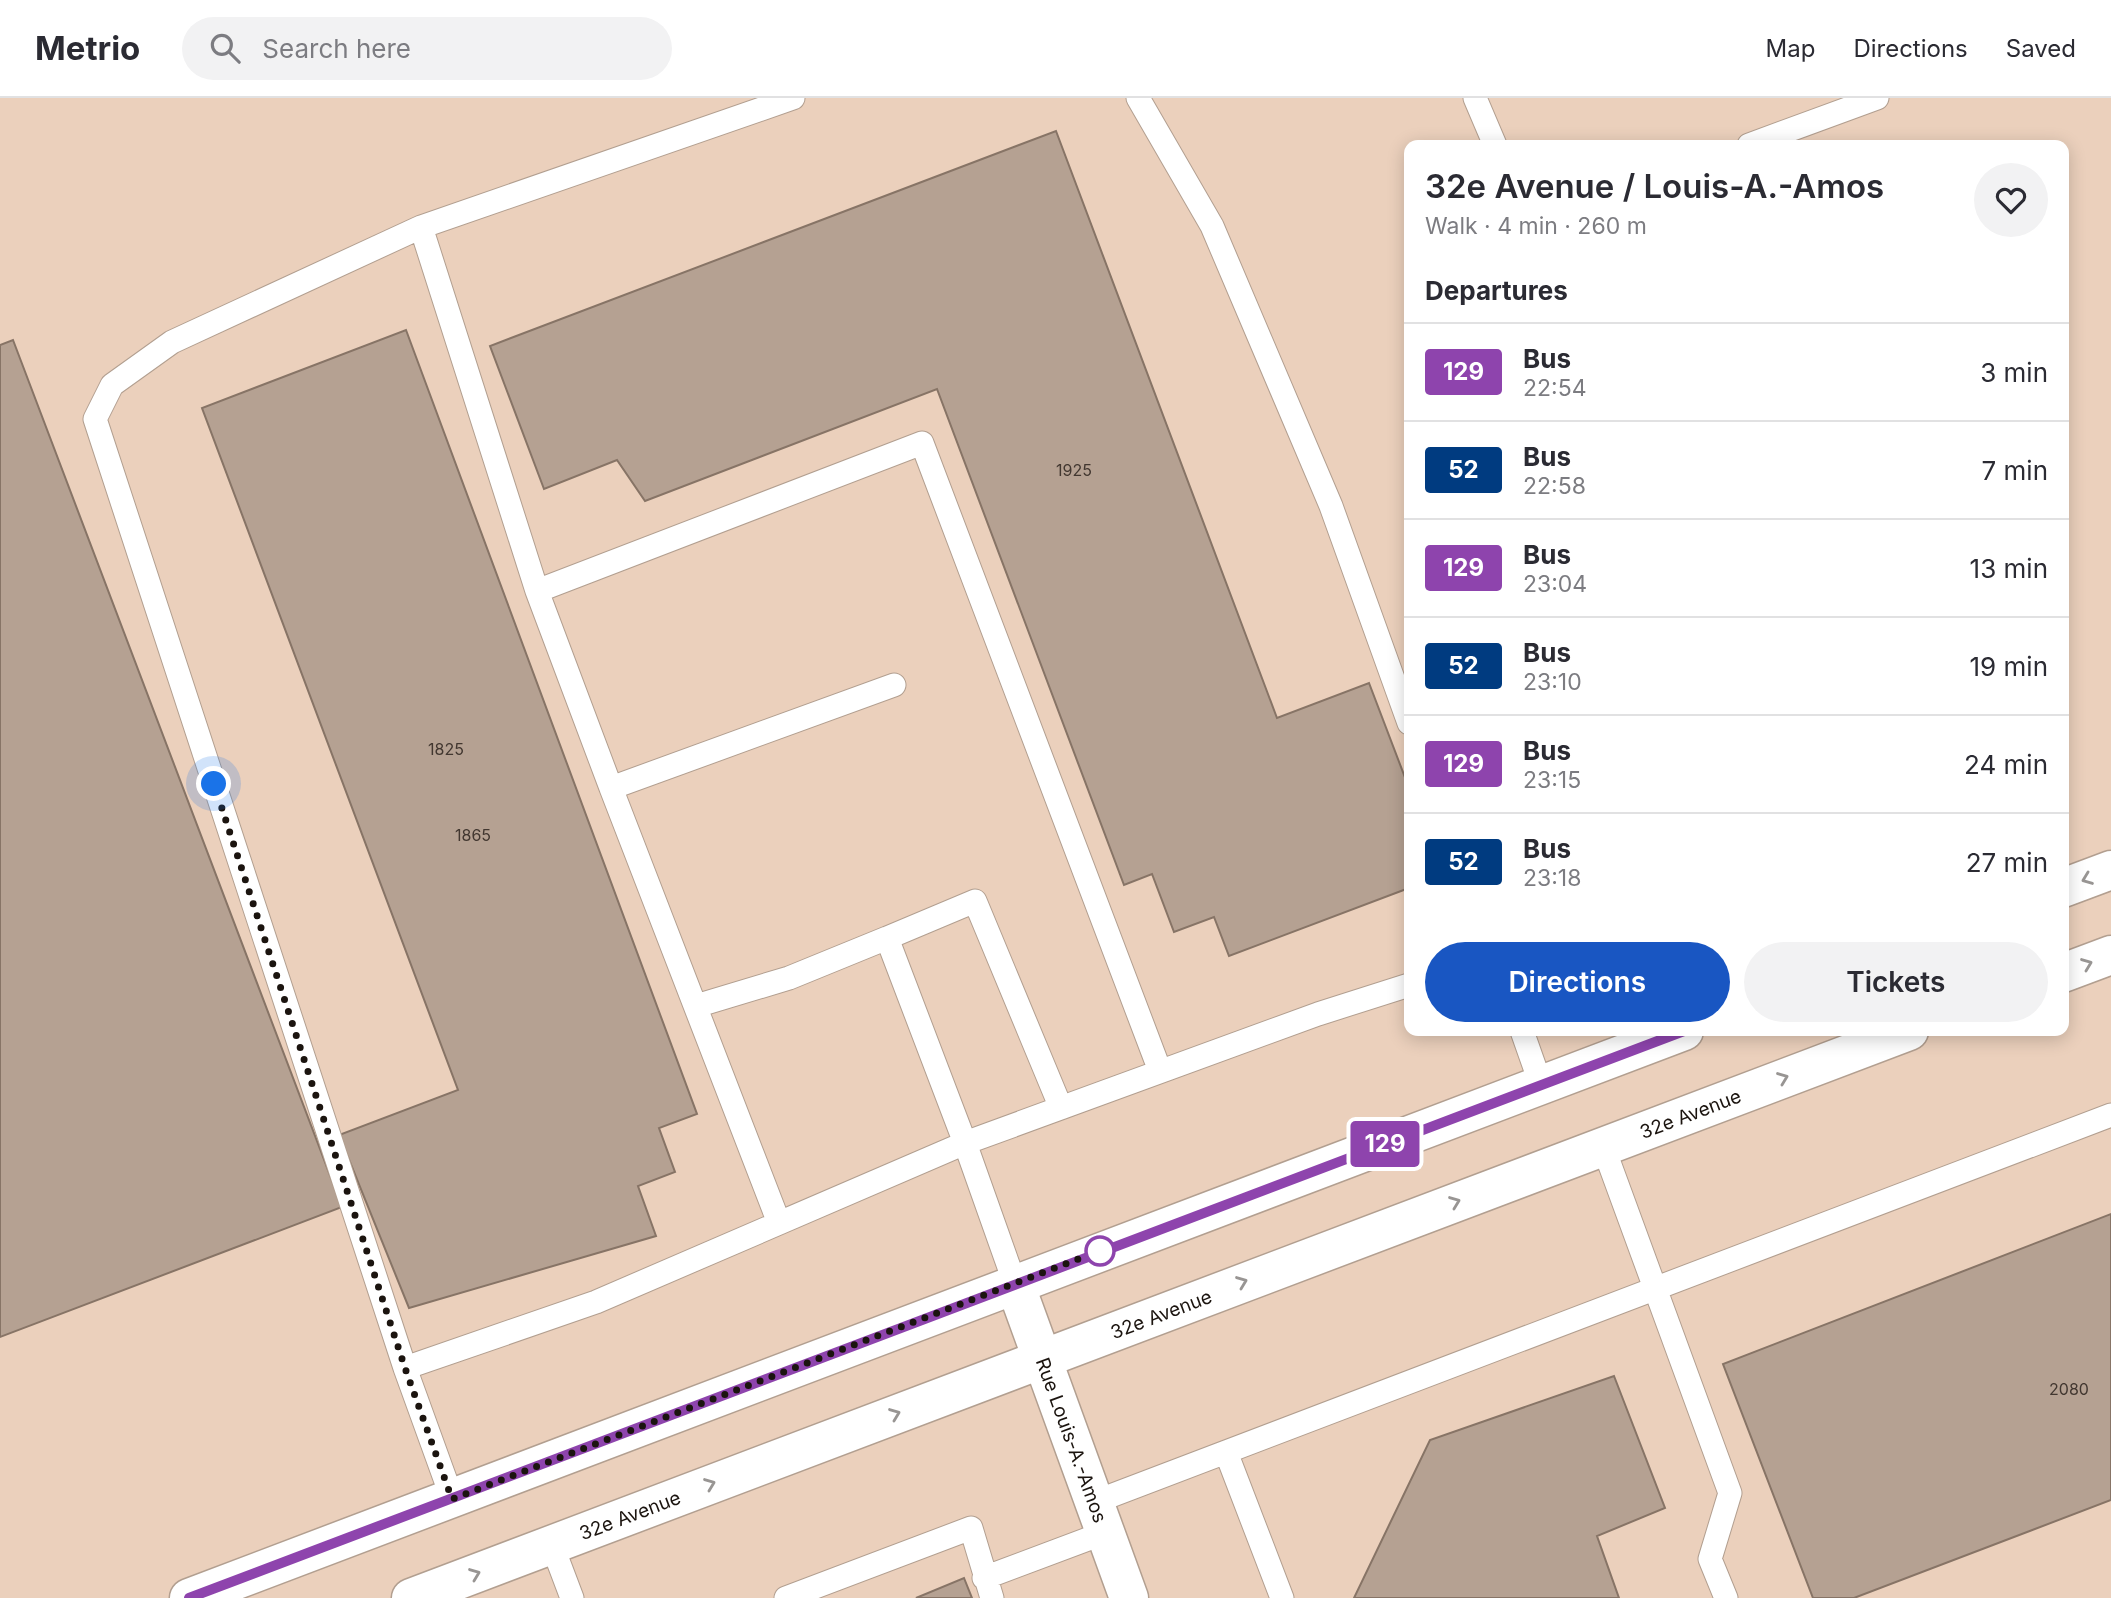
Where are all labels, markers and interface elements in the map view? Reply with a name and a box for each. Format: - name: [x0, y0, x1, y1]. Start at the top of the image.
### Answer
- search box: [182, 17, 672, 80]
- text: Metrio: [35, 28, 140, 68]
- icon: search: [206, 29, 244, 67]
- text: Search here: [262, 33, 411, 64]
- text: Map: [1766, 34, 1815, 63]
- text: Directions: [1853, 34, 1968, 63]
- text: Saved: [2006, 34, 2076, 63]
- button: heart: [1974, 163, 2048, 237]
- text: 32e Avenue / Louis-A.-Amos: [1425, 166, 1884, 206]
- text: Walk · 4 min · 260 m: [1425, 212, 1647, 240]
- text: Departures: [1425, 275, 1568, 306]
- text: Bus: [1523, 343, 1571, 374]
- text: 129: [1443, 357, 1484, 386]
- text: 3 min: [1980, 357, 2048, 388]
- text: 22:54: [1523, 374, 1587, 402]
- text: Bus: [1523, 441, 1571, 472]
- text: 52: [1448, 455, 1479, 484]
- text: 7 min: [1982, 455, 2048, 486]
- house number: 1925: [1056, 460, 1092, 480]
- text: 22:58: [1523, 472, 1586, 500]
- text: Bus: [1523, 539, 1571, 570]
- text: 129: [1443, 553, 1484, 582]
- text: 13 min: [1970, 553, 2048, 584]
- text: 23:04: [1523, 570, 1587, 598]
- text: Bus: [1523, 637, 1571, 668]
- text: 52: [1448, 651, 1479, 680]
- text: 19 min: [1970, 651, 2048, 682]
- text: 23:10: [1523, 668, 1582, 696]
- text: Bus: [1523, 735, 1571, 766]
- house number: 1825: [428, 739, 464, 759]
- text: 129: [1443, 749, 1484, 778]
- text: 24 min: [1964, 749, 2048, 780]
- your location: [196, 766, 231, 801]
- text: 23:15: [1523, 766, 1581, 794]
- house number: 1865: [455, 825, 491, 845]
- text: Bus: [1523, 833, 1571, 864]
- text: 52: [1448, 847, 1479, 876]
- text: 27 min: [1966, 847, 2048, 878]
- text: 23:18: [1523, 864, 1581, 892]
- one-way arrow: [2082, 870, 2094, 884]
- button: Directions: [1425, 942, 1730, 1022]
- button: Tickets: [1744, 942, 2048, 1022]
- one-way arrow: [2081, 958, 2093, 972]
- one-way arrow: [1776, 1073, 1788, 1087]
- street label: 32e Avenue: [1637, 1085, 1744, 1144]
- line badge: 129: [1345, 1121, 1425, 1167]
- text: 129: [1364, 1129, 1406, 1158]
- one-way arrow: [1449, 1196, 1461, 1210]
- unlabelled marker: [1085, 1236, 1115, 1266]
- one-way arrow: [1236, 1276, 1248, 1290]
- street label: 32e Avenue: [1107, 1285, 1215, 1344]
- street label: Rue Louis-A.-Amos: [1031, 1355, 1112, 1526]
- house number: 2080: [2049, 1379, 2089, 1399]
- one-way arrow: [888, 1409, 900, 1423]
- one-way arrow: [704, 1479, 716, 1493]
- street label: 32e Avenue: [576, 1486, 684, 1545]
- one-way arrow: [468, 1568, 480, 1582]

